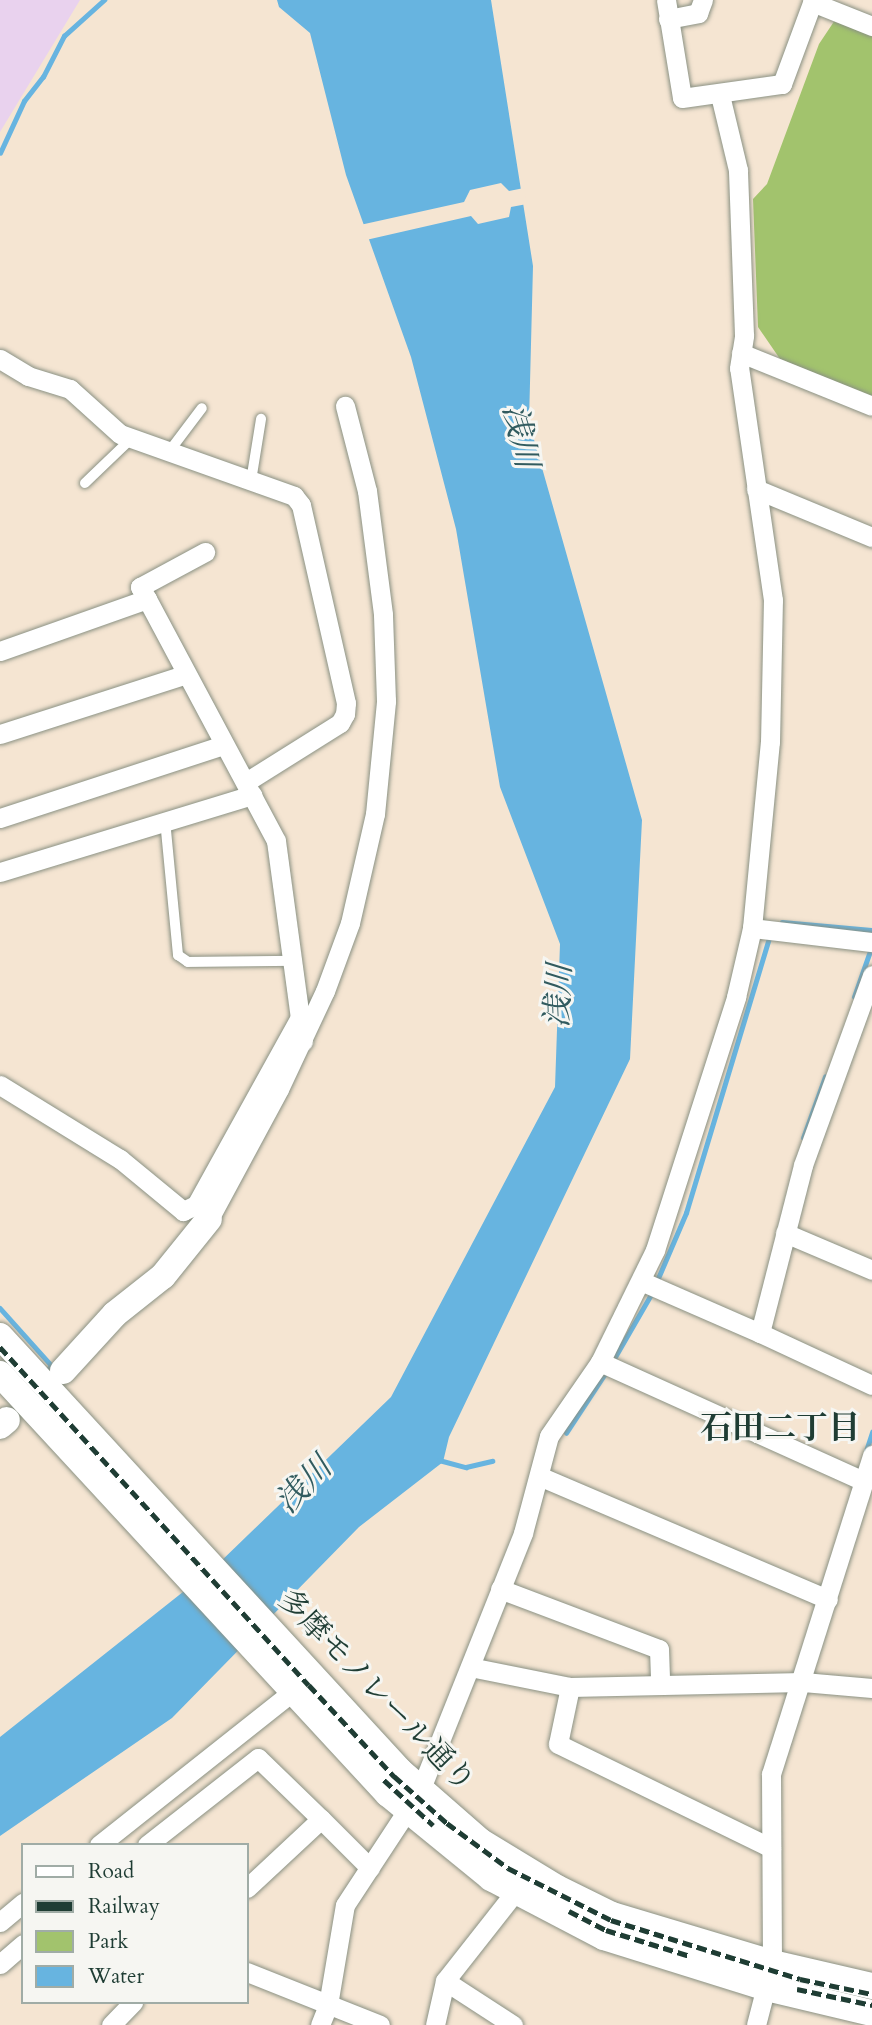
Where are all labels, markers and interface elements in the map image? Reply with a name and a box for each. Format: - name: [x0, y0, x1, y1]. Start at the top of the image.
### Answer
- water label: 浅川: [494, 401, 546, 471]
- water label: 浅川: [538, 963, 580, 1029]
- district label: 石田二丁目: [700, 1409, 860, 1447]
- water label: 浅川: [268, 1449, 340, 1521]
- street label: 多摩モノレール通り: [269, 1581, 483, 1801]
- legend: [21, 1843, 248, 2004]
- text: Road: [88, 1857, 134, 1886]
- text: Railway: [88, 1892, 160, 1921]
- text: Park: [88, 1927, 128, 1956]
- text: Water: [88, 1962, 144, 1991]

